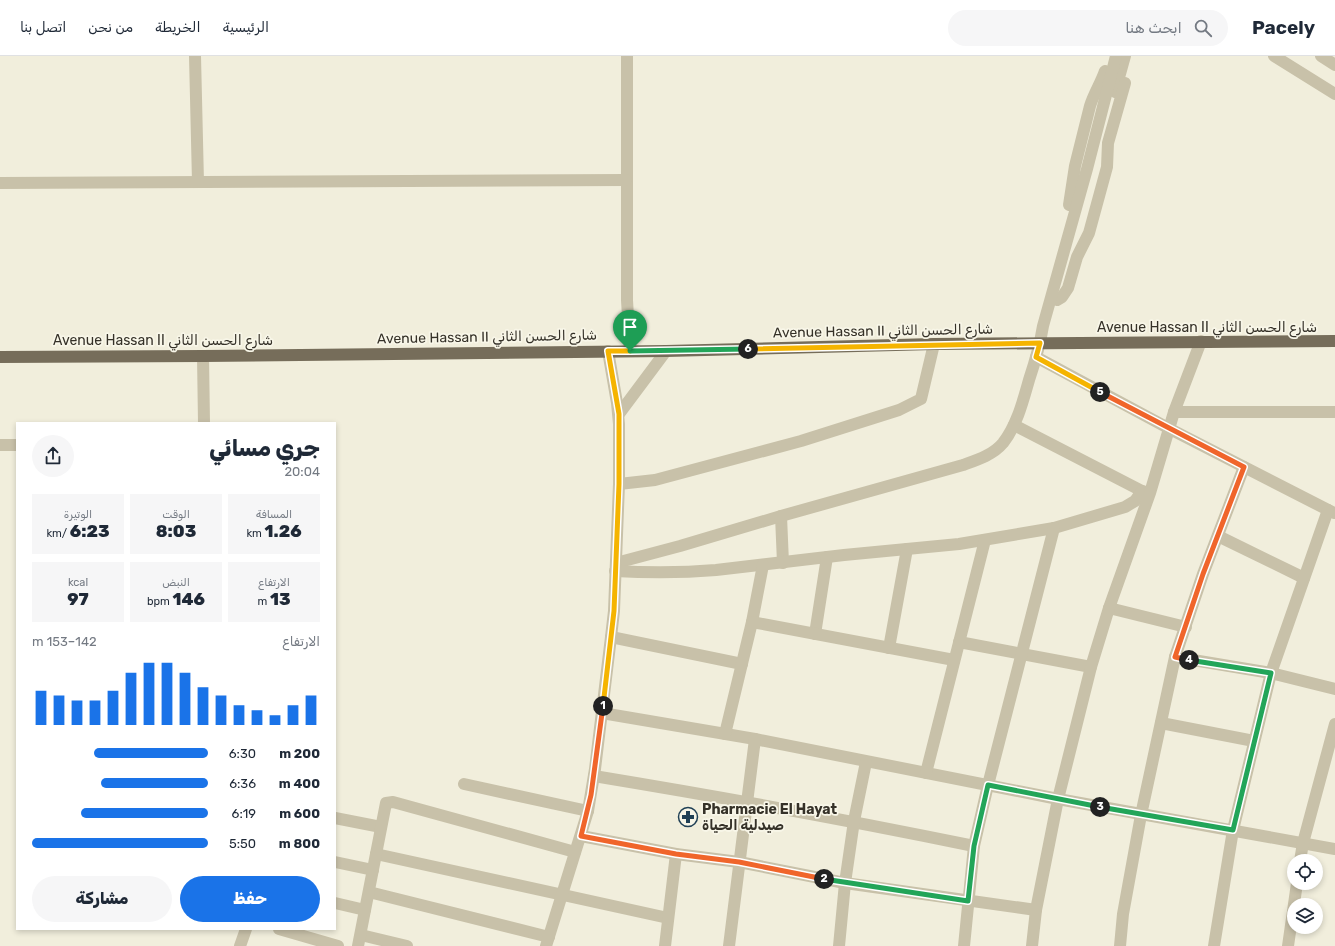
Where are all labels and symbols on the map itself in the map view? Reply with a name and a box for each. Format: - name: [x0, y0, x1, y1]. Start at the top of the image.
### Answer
- pin: [613, 310, 647, 351]
- street label: Avenue Hassan II شارع الحسن الثاني: [1097, 319, 1317, 338]
- street label: Avenue Hassan II شارع الحسن الثاني: [773, 321, 993, 343]
- street label: Avenue Hassan II شارع الحسن الثاني: [377, 327, 597, 349]
- street label: Avenue Hassan II شارع الحسن الثاني: [53, 332, 273, 351]
- pin: 6: [738, 339, 758, 359]
- pin: 5: [1090, 382, 1110, 402]
- pin: 4: [1179, 650, 1199, 670]
- pin: 1: [593, 696, 613, 716]
- pin: 3: [1090, 797, 1110, 817]
- place label: Pharmacie El Hayat صيدلية الحياة: [702, 801, 837, 834]
- pharmacy icon: Pharmacie El Hayat صيدلية الحياة: [677, 806, 699, 828]
- pin: 2: [814, 869, 834, 889]

